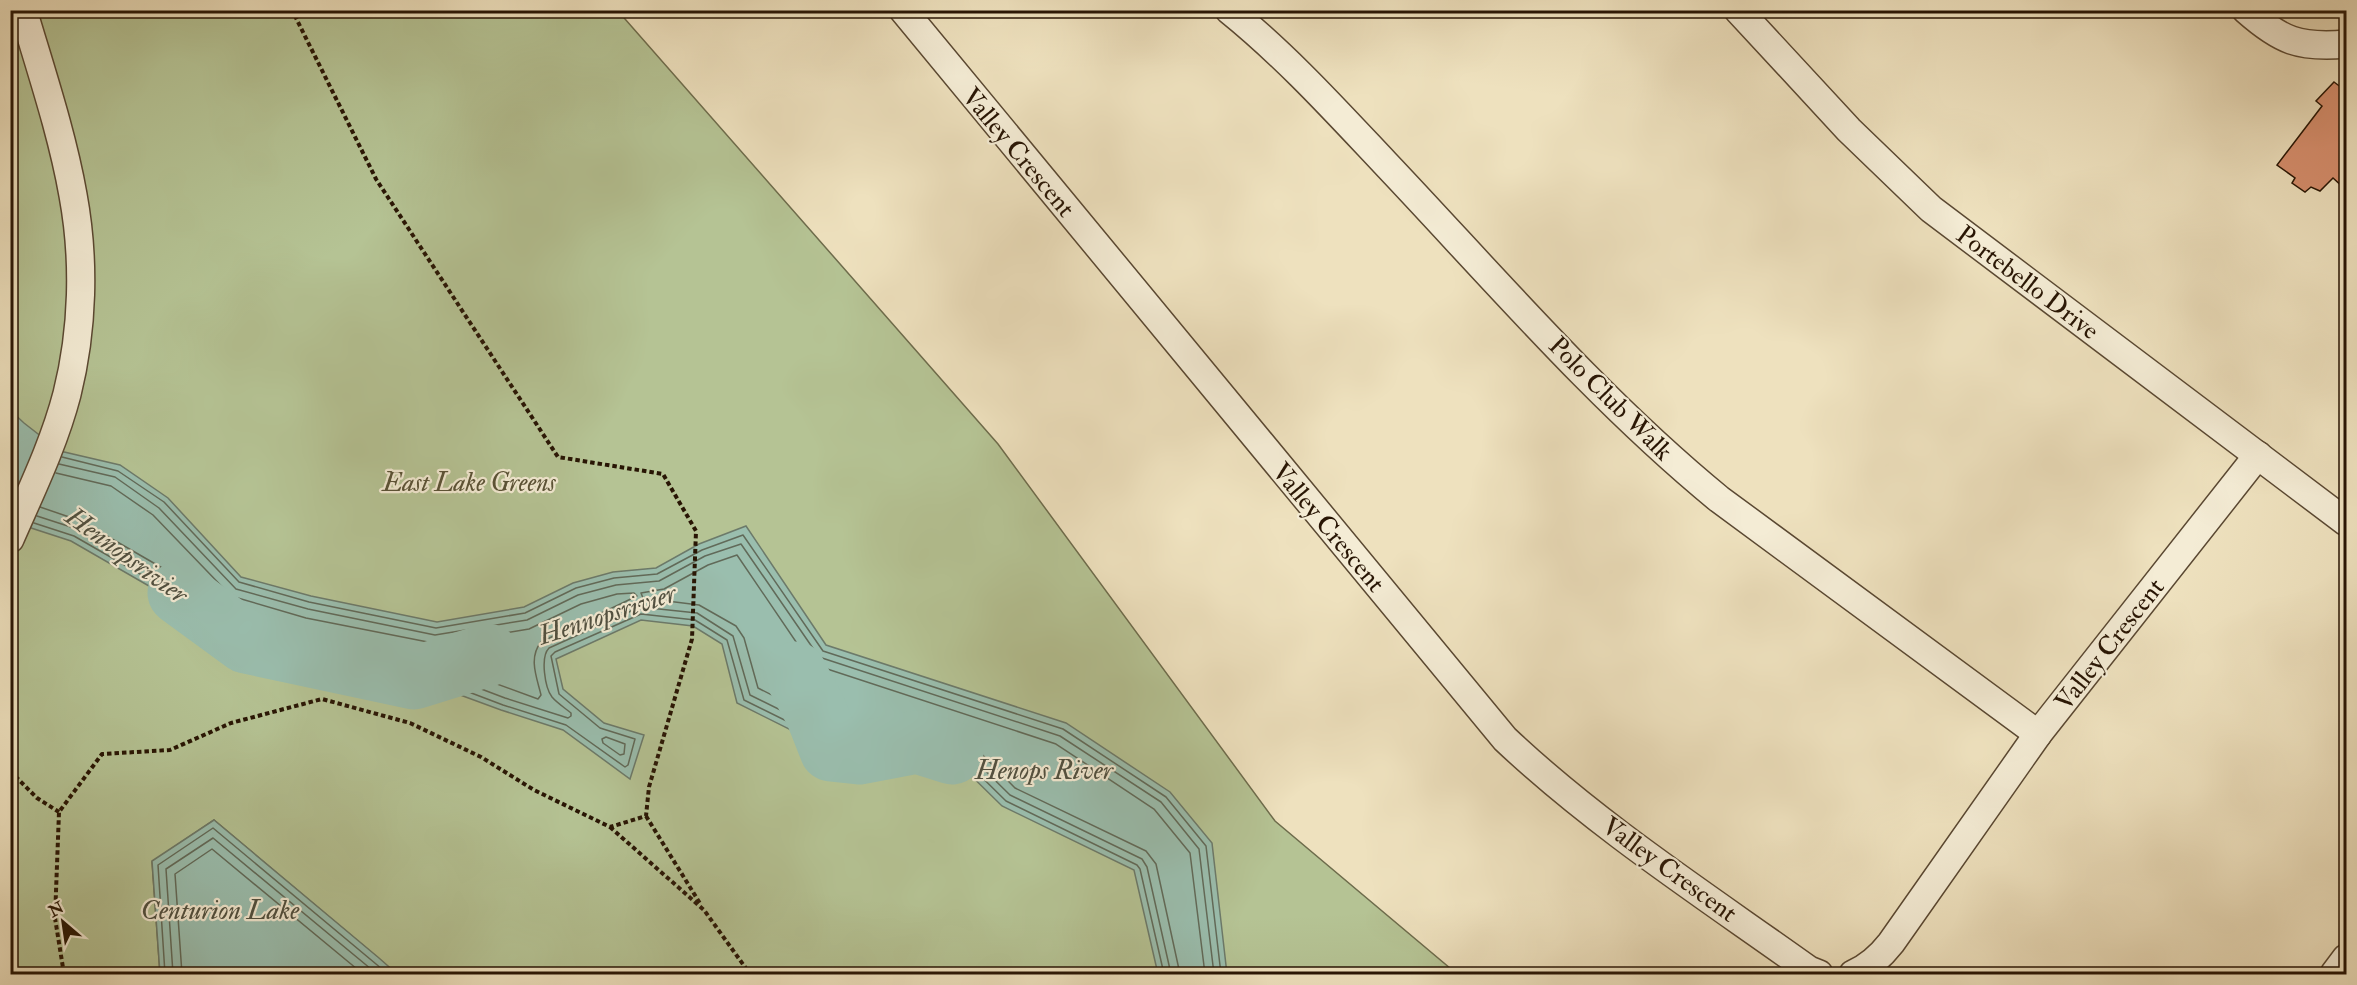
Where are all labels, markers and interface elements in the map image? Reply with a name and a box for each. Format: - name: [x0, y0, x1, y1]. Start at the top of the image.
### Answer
- street label: Valley Crescent: [955, 81, 1082, 224]
- street label: Portebello Drive: [1950, 219, 2105, 347]
- street label: Polo Club Walk: [1541, 330, 1679, 468]
- street label: Valley Crescent: [1265, 456, 1392, 599]
- park label: East Lake Greens: [380, 467, 556, 499]
- water label: Hennopsrivier: [58, 499, 196, 612]
- street label: Valley Crescent: [2048, 572, 2171, 717]
- water label: Hennopsrivier: [532, 576, 682, 653]
- water label: Henops River: [973, 754, 1115, 787]
- street label: Valley Crescent: [1596, 810, 1743, 930]
- north arrow: [33, 892, 93, 952]
- water label: Centurion Lake: [141, 894, 300, 927]
- text: N: [44, 897, 68, 922]

